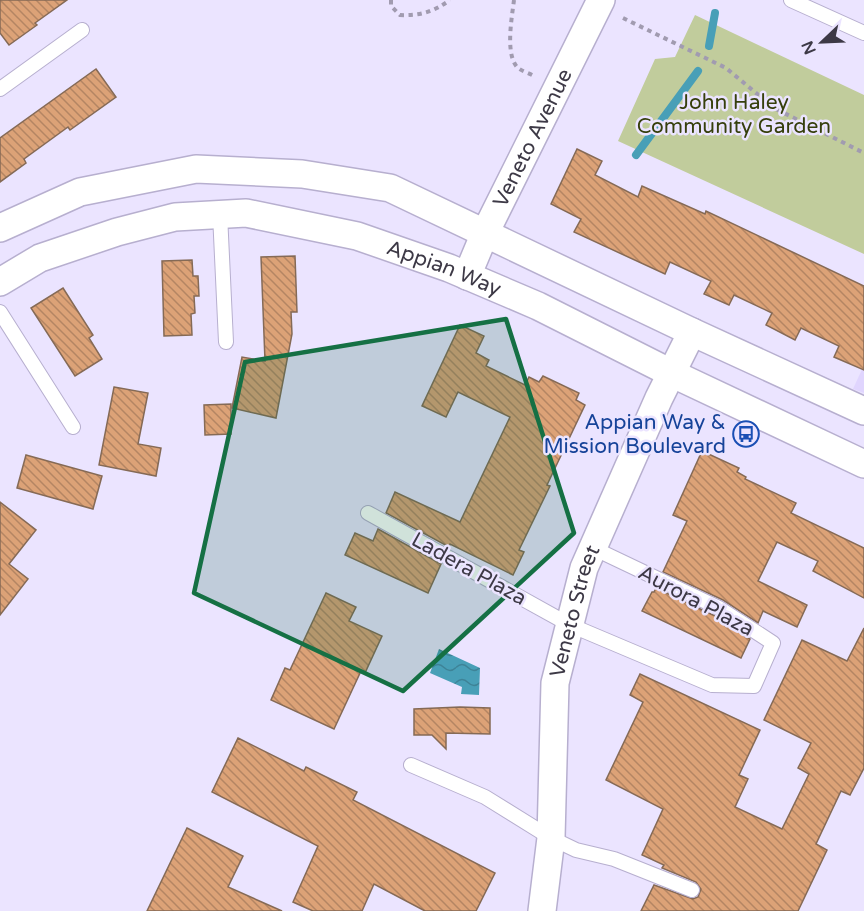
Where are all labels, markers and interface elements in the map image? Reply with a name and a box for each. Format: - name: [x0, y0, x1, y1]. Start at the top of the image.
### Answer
- north arrow: [792, 12, 852, 72]
- text: N: [797, 38, 821, 57]
- street label: Veneto Avenue: [488, 64, 577, 211]
- park label: John Haley Community Garden: [637, 90, 831, 139]
- street label: Appian Way: [383, 235, 505, 301]
- place label: Appian Way & Mission Boulevard: [543, 410, 726, 459]
- bus stop icon: Appian Way & Mission Boulevard: [731, 419, 761, 449]
- street label: Ladera Plaza: [407, 527, 531, 611]
- street label: Veneto Street: [544, 541, 605, 680]
- street label: Aurora Plaza: [634, 560, 758, 642]

